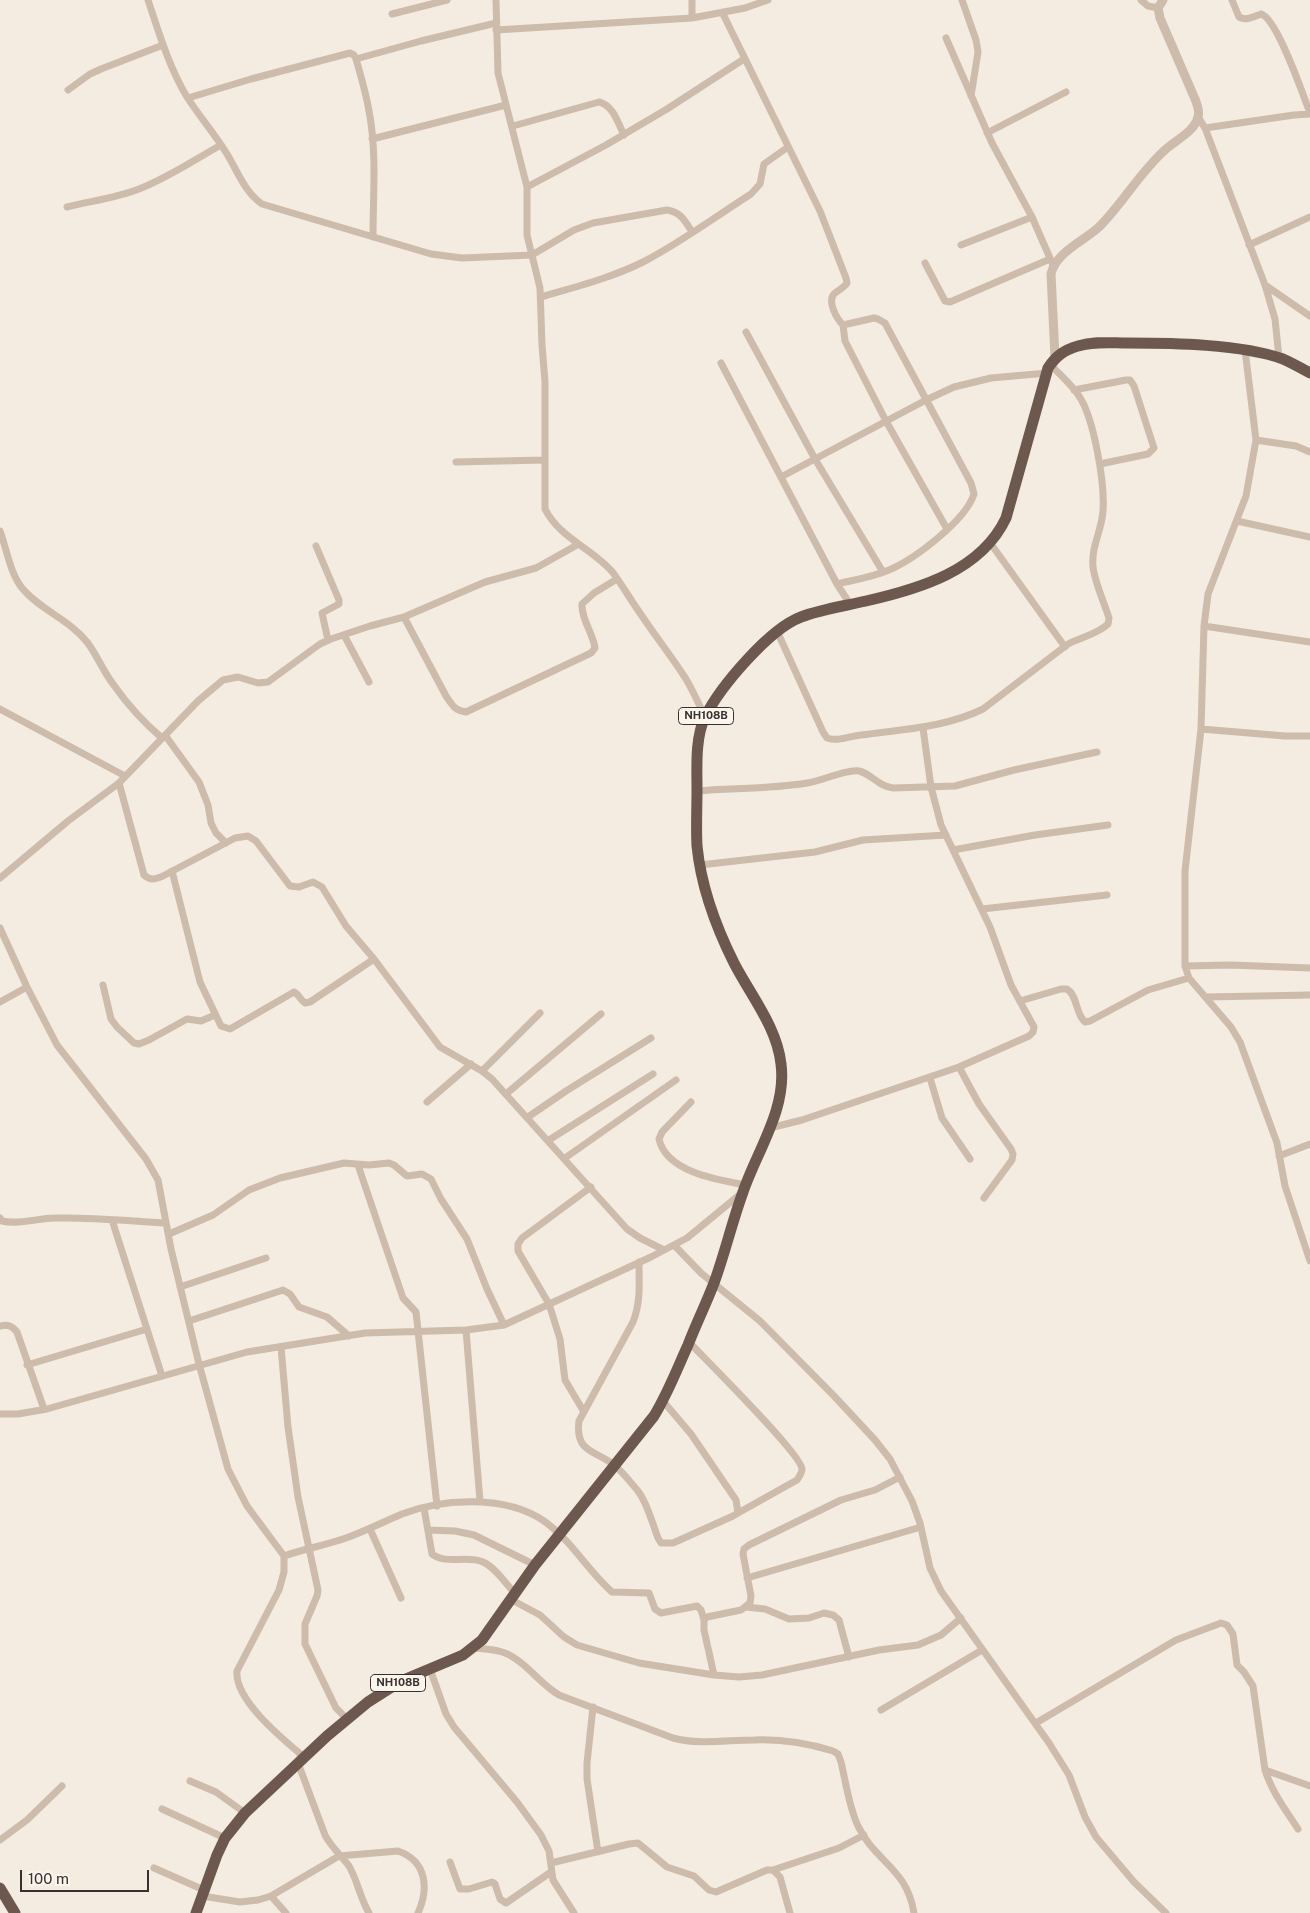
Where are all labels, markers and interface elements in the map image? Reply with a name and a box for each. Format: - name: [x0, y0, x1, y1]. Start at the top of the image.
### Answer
- road number: NH108B: [678, 708, 734, 724]
- road number: NH108B: [370, 1675, 426, 1692]
- scale bar: [22, 1860, 151, 1892]
- text: 100 m: [28, 1870, 69, 1887]

